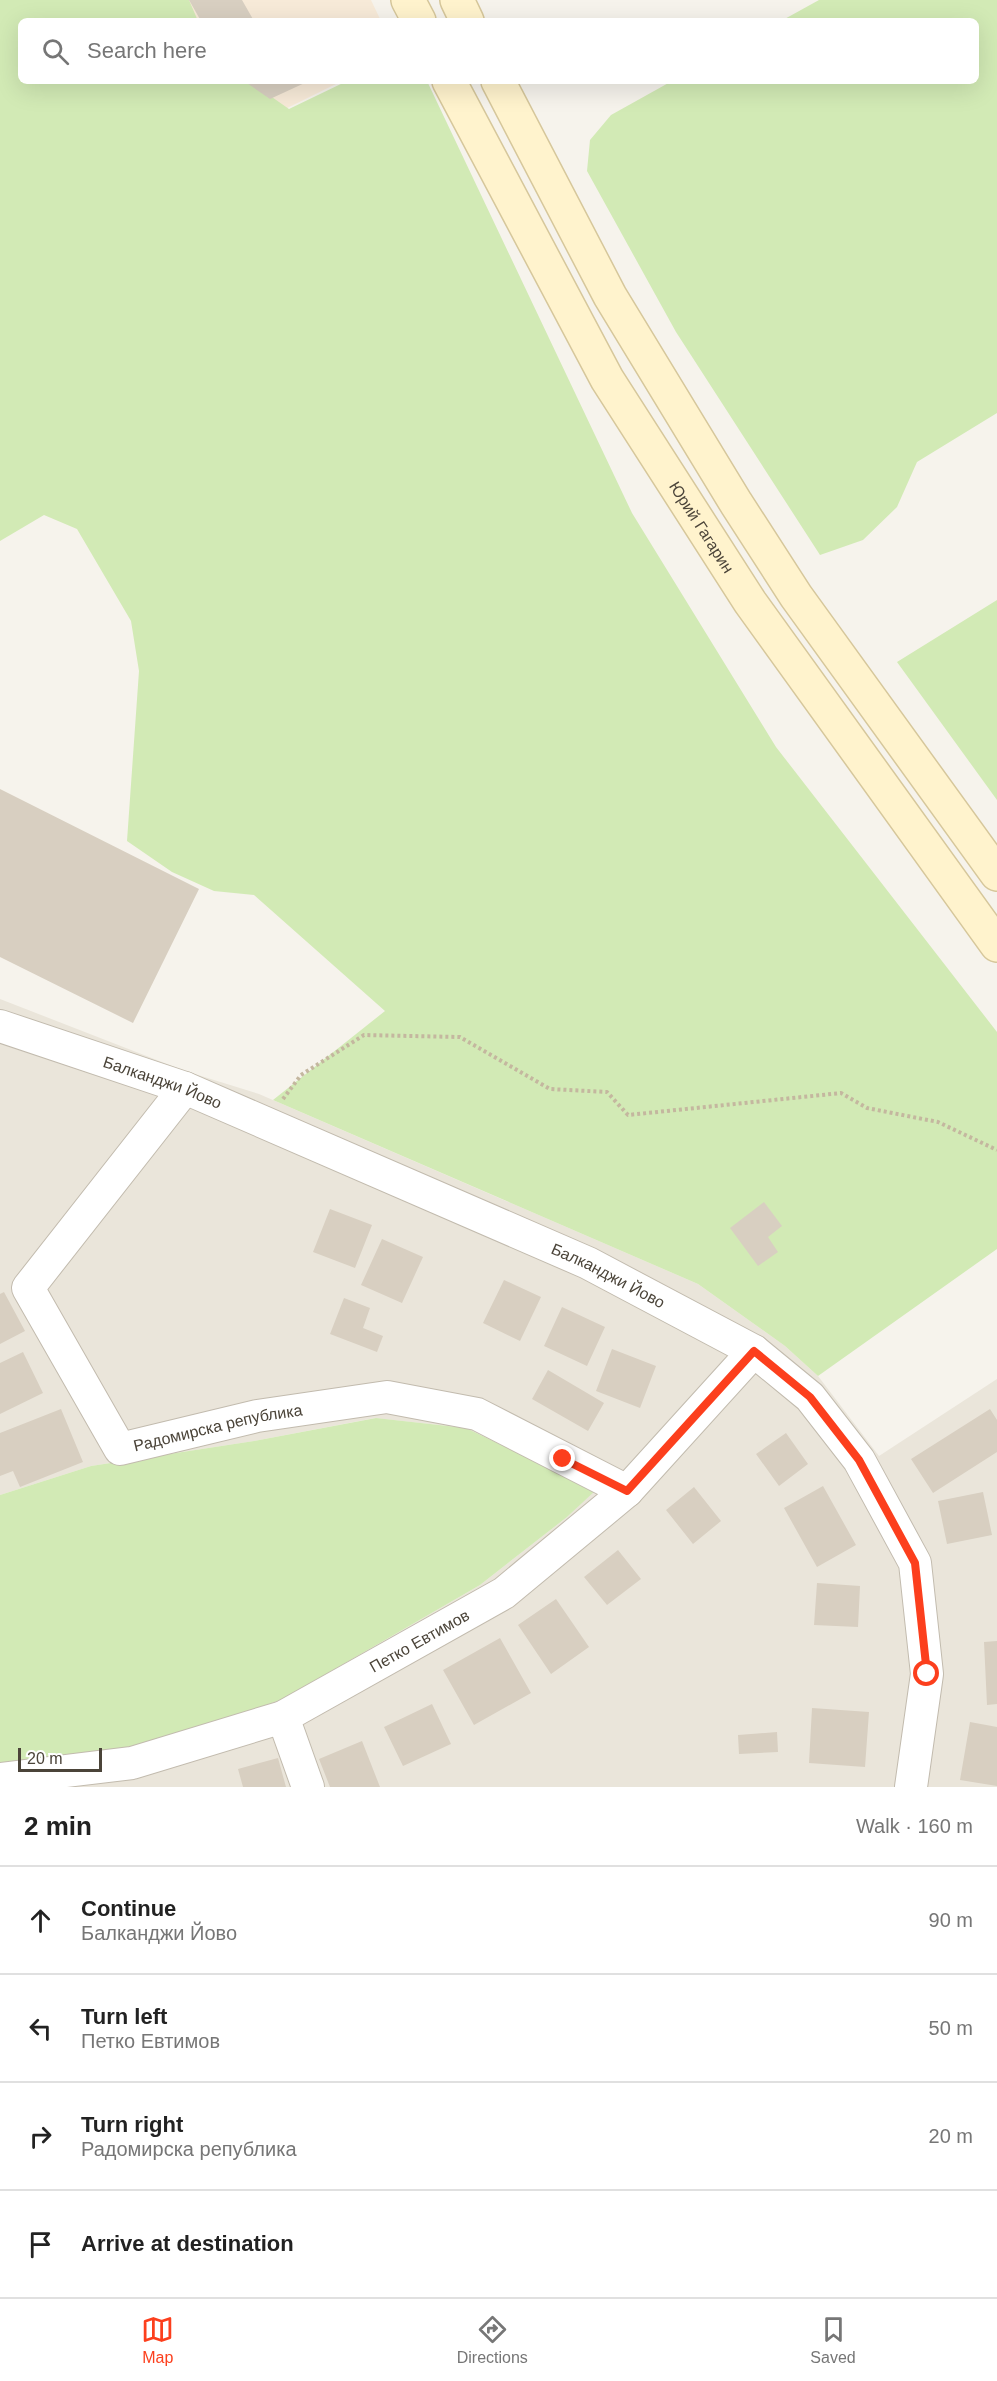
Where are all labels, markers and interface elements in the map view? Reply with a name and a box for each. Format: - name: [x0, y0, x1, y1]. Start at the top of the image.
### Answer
- search box: [18, 18, 979, 84]
- icon: search: [39, 35, 72, 68]
- text: Search here: [87, 38, 207, 63]
- street label: Юрий Гагарин: [666, 478, 737, 576]
- street label: Балканджи Йово: [101, 1053, 225, 1112]
- street label: Балканджи Йово: [549, 1240, 668, 1311]
- street label: Радомирска република: [132, 1401, 303, 1454]
- route end: [549, 1445, 575, 1471]
- street label: Петко Евтимов: [367, 1606, 472, 1675]
- route start: [913, 1660, 939, 1686]
- scale bar: [18, 1745, 102, 1772]
- text: 20 m: [27, 1750, 63, 1767]
- text: 2 min: [24, 1811, 92, 1841]
- text: Walk · 160 m: [856, 1815, 973, 1837]
- text: Continue: [81, 1896, 176, 1921]
- icon: ahead: [24, 1904, 57, 1937]
- text: 90 m: [929, 1909, 973, 1931]
- text: Балканджи Йово: [81, 1922, 237, 1944]
- text: Turn left: [81, 2004, 167, 2029]
- icon: left: [24, 2012, 57, 2045]
- text: 50 m: [929, 2017, 973, 2039]
- text: Петко Евтимов: [81, 2030, 220, 2052]
- text: Turn right: [81, 2112, 183, 2137]
- icon: right: [24, 2120, 57, 2153]
- text: 20 m: [929, 2125, 973, 2147]
- text: Радомирска република: [81, 2138, 297, 2160]
- icon: arrive: [24, 2228, 57, 2261]
- text: Arrive at destination: [81, 2231, 294, 2256]
- tab: Map: [141, 2313, 174, 2367]
- tab: Directions: [457, 2313, 528, 2367]
- tab: Saved: [810, 2313, 856, 2367]

